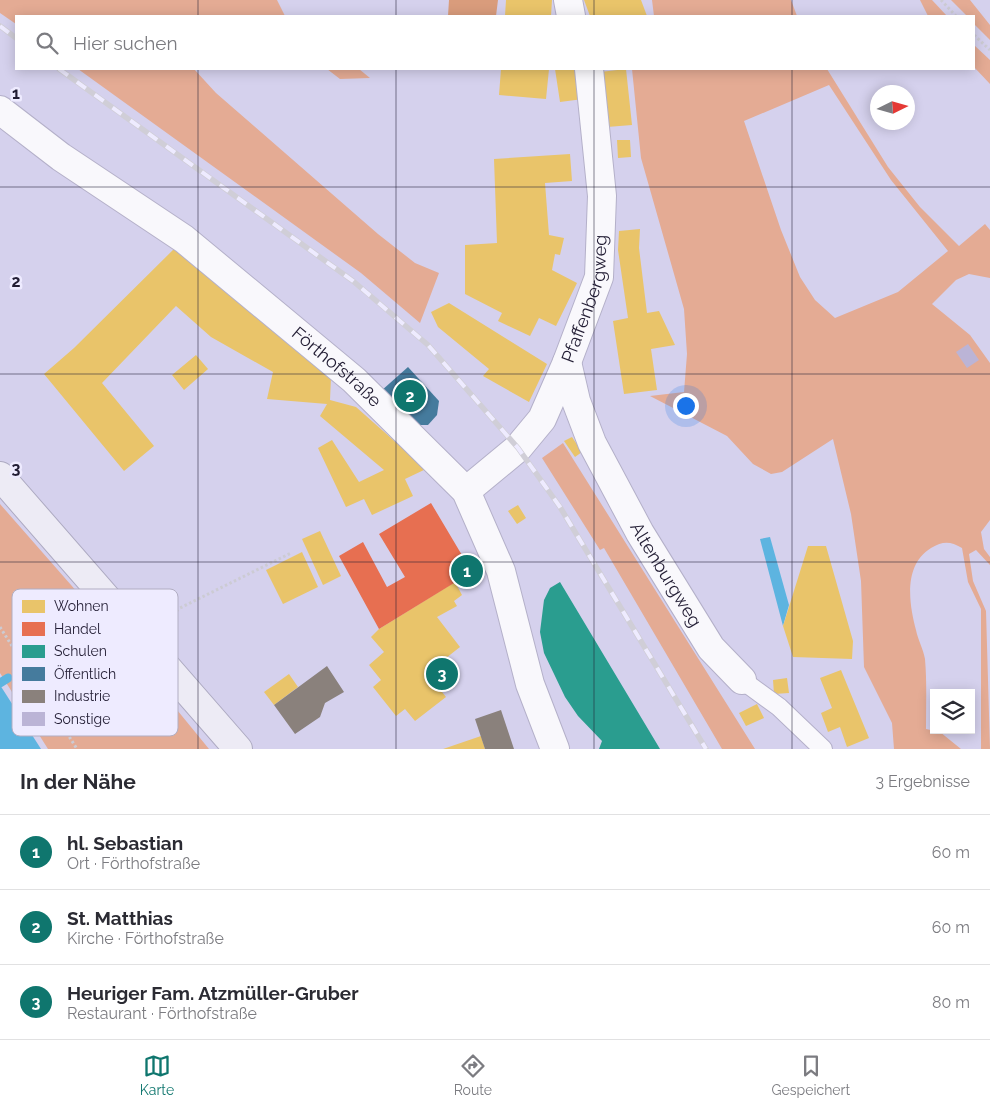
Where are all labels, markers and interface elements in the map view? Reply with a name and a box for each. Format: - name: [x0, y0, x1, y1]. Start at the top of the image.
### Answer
- search box: [15, 15, 975, 70]
- icon: search: [33, 29, 61, 57]
- text: Hier suchen: [73, 32, 178, 54]
- text: 1: [12, 84, 20, 103]
- north arrow: [870, 85, 915, 130]
- street label: Pfaffenbergweg: [557, 234, 611, 365]
- text: 2: [11, 272, 21, 291]
- street label: Förthofstraße: [288, 322, 386, 411]
- pin: 2: [394, 377, 426, 415]
- your location: [673, 393, 699, 419]
- text: 3: [12, 459, 21, 478]
- street label: Altenburgweg: [626, 519, 706, 631]
- pin: 1: [451, 552, 483, 590]
- legend: [12, 589, 178, 736]
- text: Wohnen: [54, 598, 109, 614]
- text: Handel: [54, 621, 101, 637]
- text: Schulen: [54, 643, 107, 659]
- pin: 3: [426, 655, 458, 693]
- text: Öffentlich: [54, 664, 116, 682]
- text: Industrie: [54, 688, 110, 704]
- map controls: [930, 689, 975, 734]
- button: layers: [930, 689, 975, 734]
- text: Sonstige: [54, 711, 110, 727]
- text: In der Nähe: [20, 769, 136, 794]
- text: 3 Ergebnisse: [876, 772, 970, 791]
- text: hl. Sebastian: [67, 832, 183, 854]
- text: 1: [32, 843, 40, 862]
- text: 60 m: [932, 843, 970, 862]
- text: Ort · Förthofstraße: [67, 854, 200, 873]
- text: St. Matthias: [67, 907, 173, 929]
- text: 2: [31, 918, 41, 937]
- text: 60 m: [932, 918, 970, 937]
- text: Kirche · Förthofstraße: [67, 929, 224, 948]
- text: Heuriger Fam. Atzmüller-Gruber: [67, 982, 359, 1004]
- text: 3: [32, 993, 40, 1012]
- text: 80 m: [932, 993, 970, 1012]
- text: Restaurant · Förthofstraße: [67, 1004, 257, 1023]
- tab: Karte: [140, 1052, 174, 1098]
- tab: Route: [454, 1052, 492, 1098]
- tab: Gespeichert: [772, 1052, 850, 1098]

